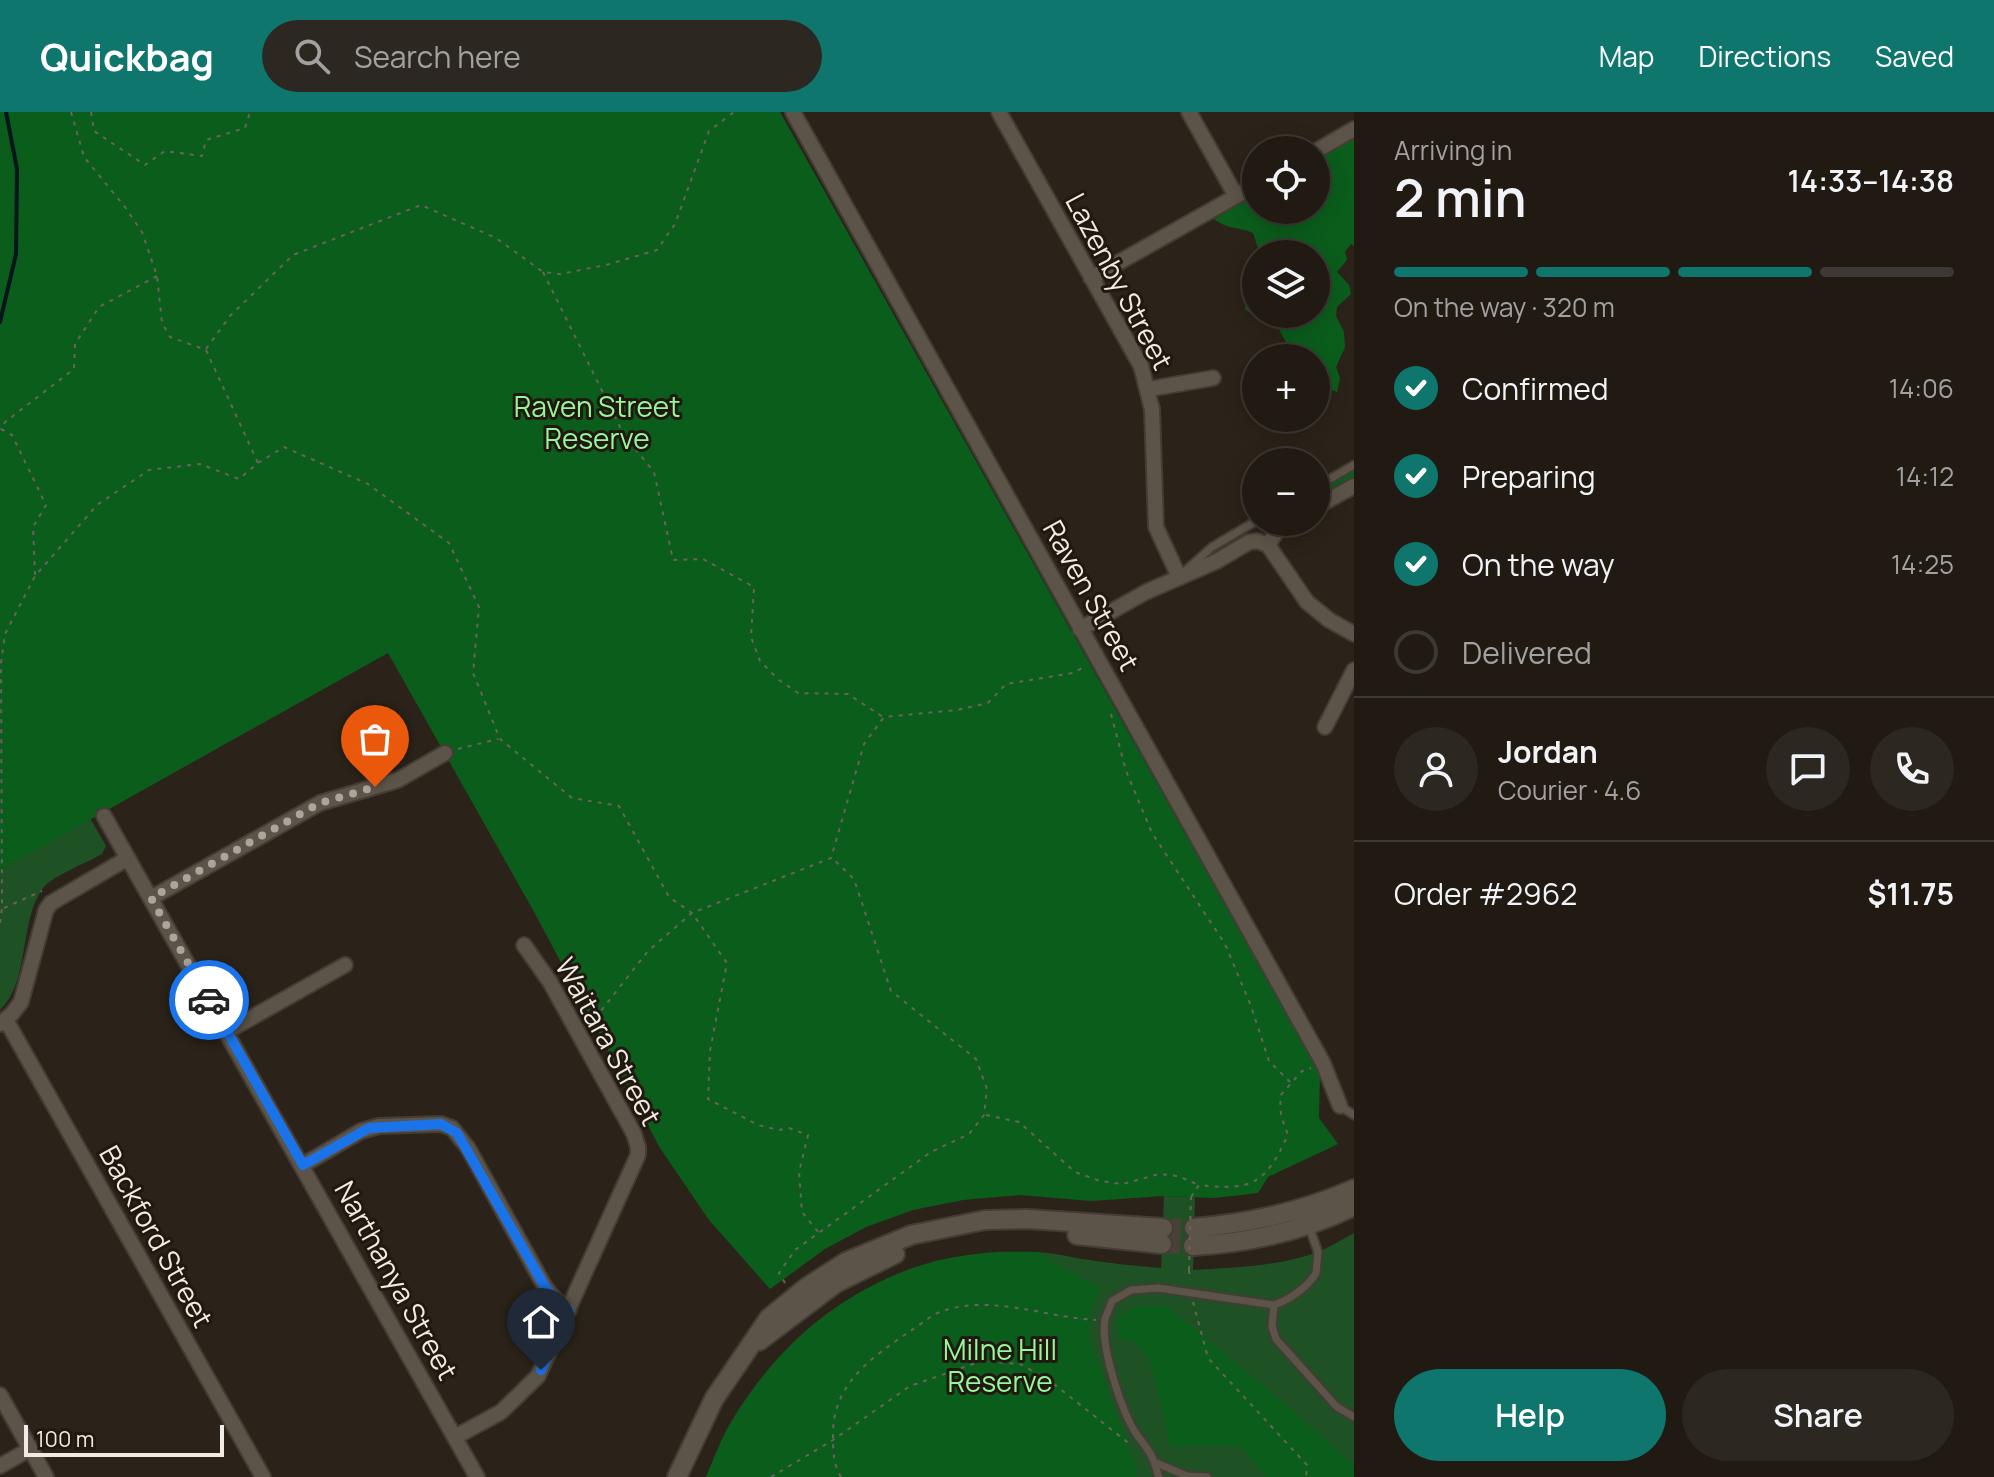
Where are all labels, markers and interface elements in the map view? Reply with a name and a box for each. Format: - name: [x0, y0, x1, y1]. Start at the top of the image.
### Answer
- search box: [262, 20, 822, 92]
- text: Quickbag: [40, 30, 214, 82]
- icon: search: [290, 34, 334, 78]
- text: Search here: [354, 36, 521, 77]
- text: Map: [1599, 37, 1654, 75]
- text: Directions: [1698, 37, 1831, 75]
- text: Saved: [1875, 37, 1954, 75]
- text: Arriving in: [1394, 132, 1512, 168]
- map controls: [1242, 136, 1330, 536]
- button: locate: [1242, 136, 1330, 224]
- text: 14:33–14:38: [1787, 160, 1954, 201]
- text: 2 min: [1394, 162, 1527, 233]
- street label: Lazenby Street: [1058, 186, 1182, 376]
- button: layers: [1242, 240, 1330, 328]
- text: On the way · 320 m: [1394, 289, 1615, 325]
- button: +: [1242, 344, 1330, 432]
- icon: check: [1394, 366, 1438, 410]
- text: Confirmed: [1462, 368, 1609, 409]
- text: 14:06: [1889, 370, 1954, 406]
- park label: Raven Street Reserve: [514, 387, 680, 457]
- button: −: [1242, 448, 1330, 536]
- icon: check: [1394, 454, 1438, 498]
- text: Preparing: [1462, 456, 1596, 497]
- text: 14:12: [1896, 458, 1954, 494]
- street label: Raven Street: [1035, 513, 1149, 677]
- icon: check: [1394, 542, 1438, 586]
- text: On the way: [1462, 544, 1615, 585]
- text: 14:25: [1891, 546, 1954, 582]
- text: Delivered: [1462, 632, 1592, 673]
- pin: [341, 705, 409, 787]
- icon: bag: [353, 717, 397, 761]
- button: person: [1394, 727, 1478, 811]
- button: chat: [1766, 727, 1850, 811]
- button: phone: [1870, 727, 1954, 811]
- text: Jordan: [1498, 731, 1598, 772]
- text: Courier · 4.6: [1498, 772, 1641, 808]
- text: Order #2962: [1394, 873, 1577, 914]
- text: $11.75: [1867, 873, 1954, 914]
- street label: Waitara Street: [547, 950, 671, 1132]
- courier: [169, 960, 249, 1040]
- icon: car: [187, 978, 231, 1022]
- street label: Backford Street: [91, 1138, 223, 1334]
- street label: Narthanya Street: [327, 1174, 467, 1386]
- pin: [507, 1288, 575, 1370]
- icon: home: [519, 1300, 563, 1344]
- park label: Milne Hill Reserve: [943, 1330, 1057, 1400]
- button: Help: [1394, 1369, 1666, 1461]
- button: Share: [1682, 1369, 1954, 1461]
- scale bar: [24, 1421, 224, 1457]
- text: 100 m: [36, 1424, 94, 1454]

